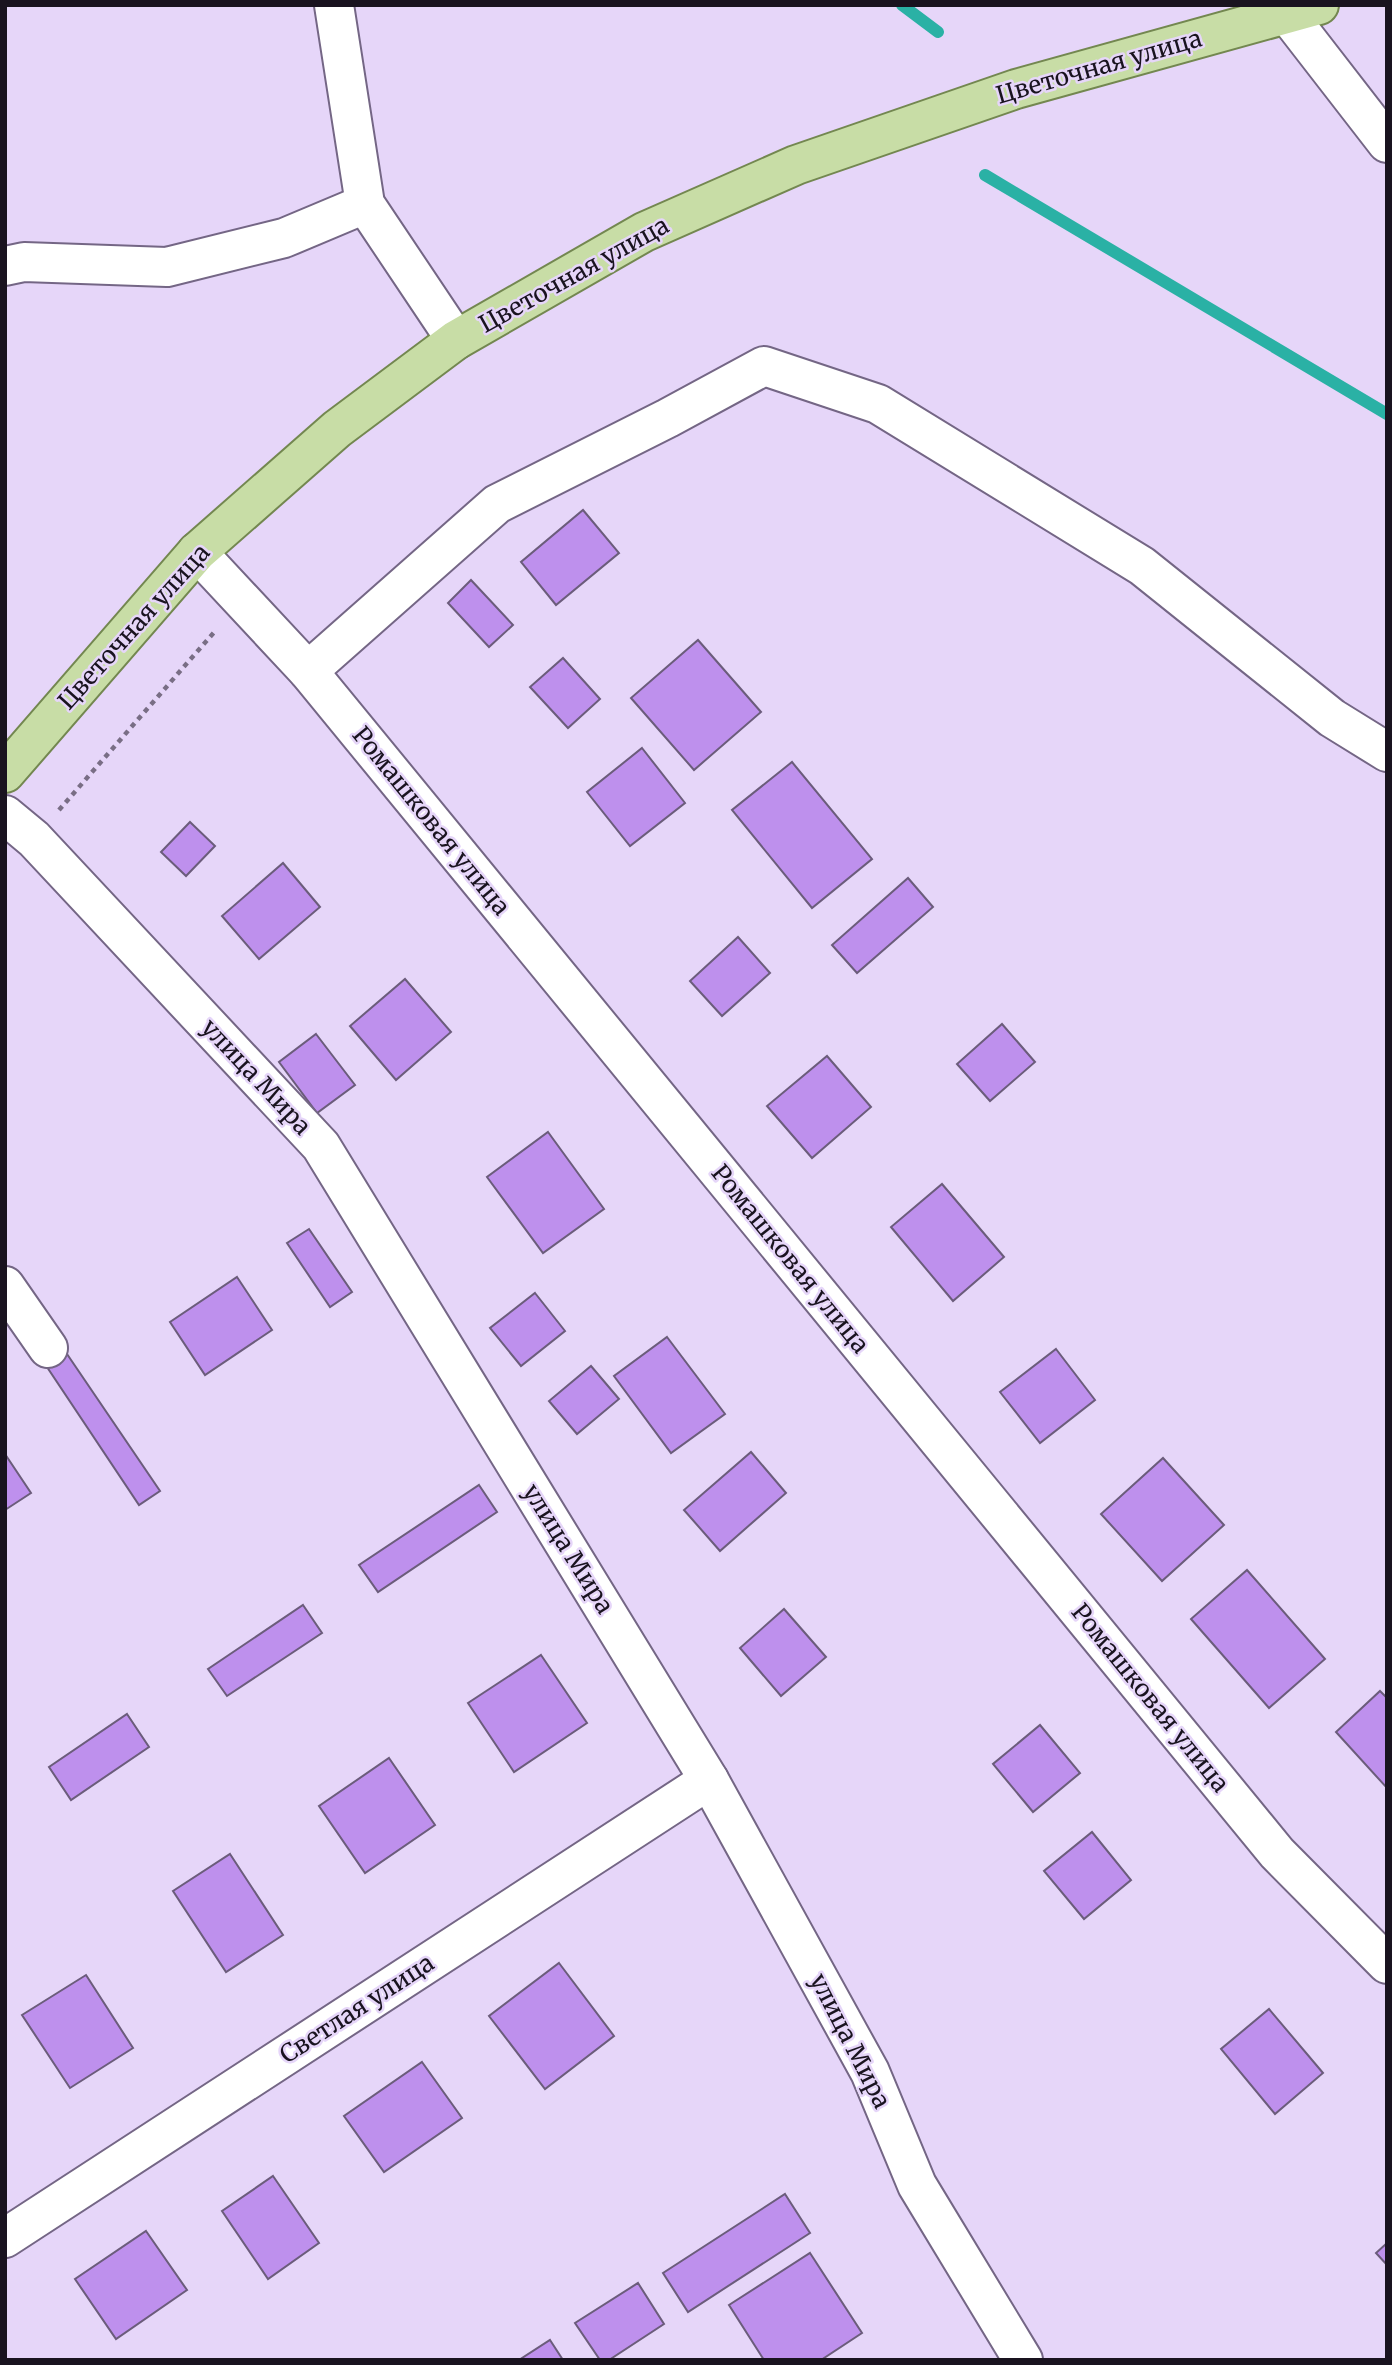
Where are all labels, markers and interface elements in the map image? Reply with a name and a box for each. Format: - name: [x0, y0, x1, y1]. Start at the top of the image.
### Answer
- street label: Цветочная улица: [992, 22, 1205, 111]
- street label: Цветочная улица: [473, 209, 674, 340]
- street label: Цветочная улица: [51, 537, 216, 716]
- street label: Ромашковая улица: [346, 720, 517, 921]
- street label: улица Мира: [195, 1012, 318, 1141]
- street label: Ромашковая улица: [705, 1158, 876, 1359]
- street label: улица Мира: [516, 1478, 621, 1620]
- street label: Ромашковая улица: [1065, 1597, 1236, 1798]
- street label: Светлая улица: [274, 1947, 440, 2070]
- street label: улица Мира: [803, 1968, 898, 2114]

